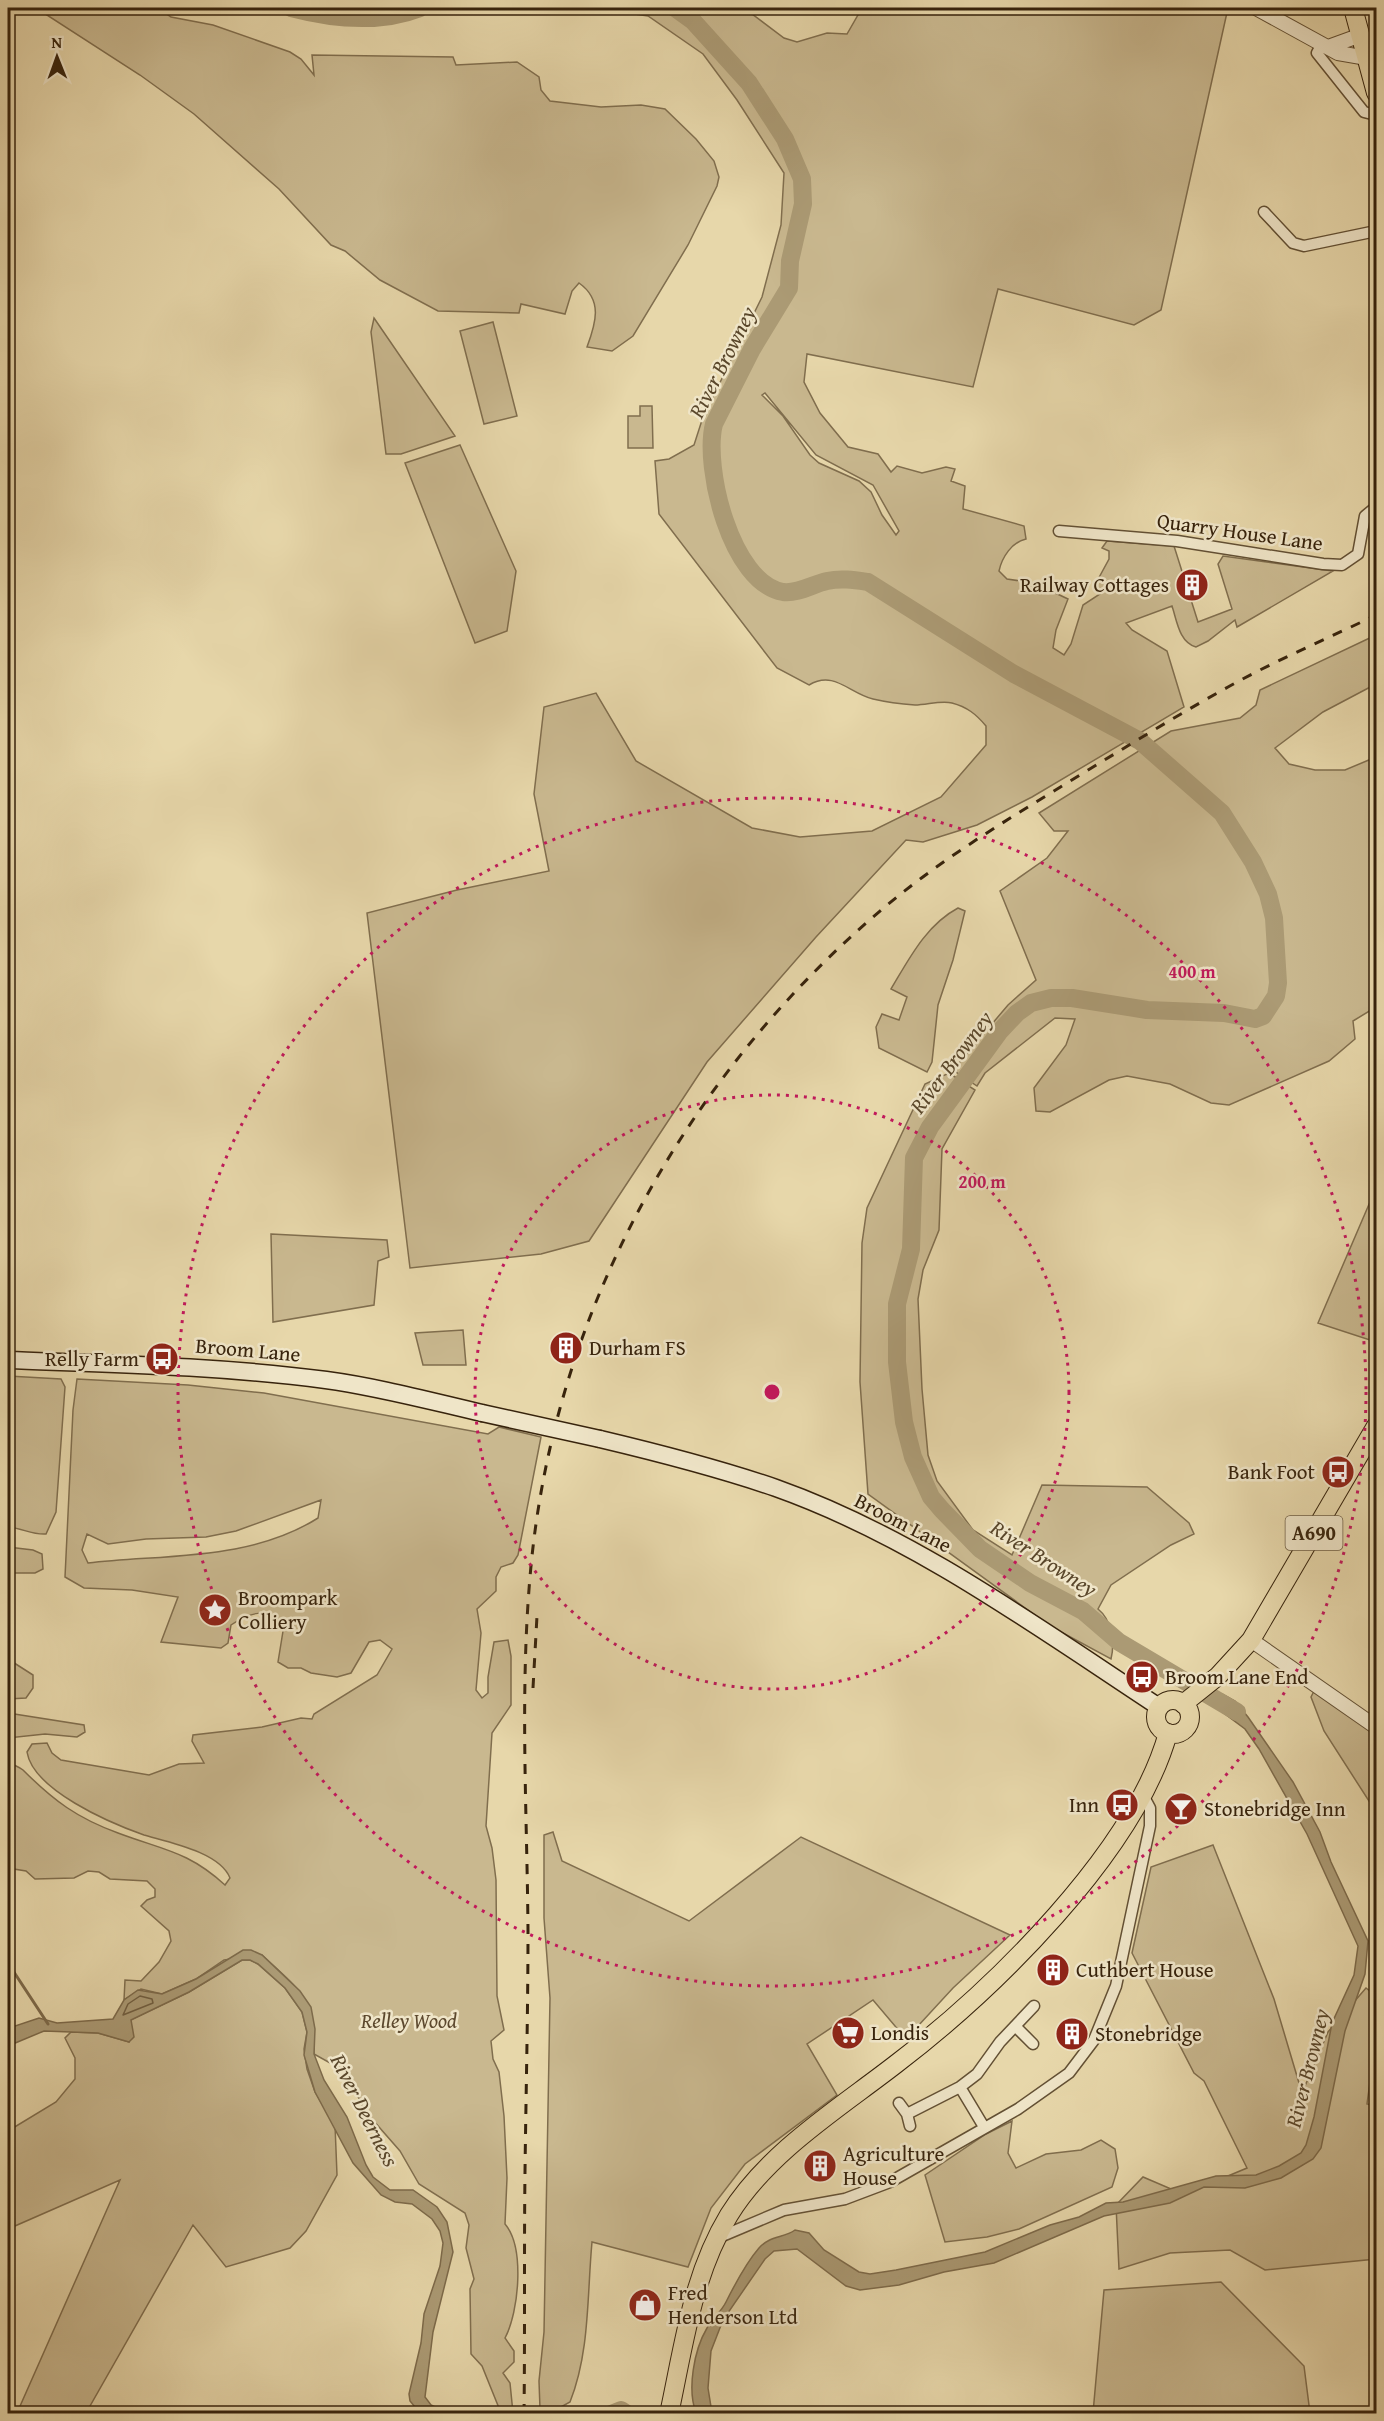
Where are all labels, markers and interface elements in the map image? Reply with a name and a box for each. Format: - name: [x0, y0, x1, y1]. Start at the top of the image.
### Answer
- north arrow: [27, 27, 87, 87]
- text: N: [51, 30, 63, 54]
- water label: River Browney: [680, 301, 764, 424]
- street label: Quarry House Lane: [1155, 505, 1325, 558]
- building icon: Railway Cottages: [1174, 567, 1210, 603]
- place label: Railway Cottages: [1020, 569, 1169, 600]
- text: 400 m: [1168, 958, 1216, 985]
- water label: River Browney: [901, 1004, 1000, 1121]
- text: 200 m: [958, 1168, 1006, 1195]
- street label: Broom Lane: [194, 1329, 302, 1370]
- building icon: Durham FS: [548, 1330, 584, 1366]
- place label: Durham FS: [589, 1332, 686, 1363]
- bus stop icon: Relly Farm: [144, 1341, 180, 1377]
- place label: Relly Farm: [45, 1343, 139, 1374]
- centre of rings: [762, 1382, 782, 1402]
- bus stop icon: Bank Foot: [1320, 1454, 1356, 1490]
- place label: Bank Foot: [1228, 1456, 1316, 1487]
- street label: Broom Lane: [849, 1485, 957, 1560]
- water label: River Browney: [984, 1511, 1104, 1604]
- road number: A690: [1286, 1516, 1342, 1550]
- place label: Broompark Colliery: [238, 1582, 338, 1637]
- place icon: Broompark Colliery: [197, 1592, 233, 1628]
- bus stop icon: Broom Lane End: [1124, 1659, 1160, 1695]
- place label: Broom Lane End: [1165, 1661, 1309, 1692]
- bus stop icon: Inn: [1104, 1787, 1140, 1823]
- place label: Inn: [1069, 1789, 1099, 1820]
- bar icon: Stonebridge Inn: [1163, 1791, 1199, 1827]
- place label: Stonebridge Inn: [1204, 1793, 1346, 1824]
- building icon: Cuthbert House: [1035, 1952, 1071, 1988]
- place label: Cuthbert House: [1076, 1954, 1214, 1985]
- park label: Relley Wood: [360, 2005, 457, 2036]
- water label: River Browney: [1277, 2005, 1337, 2132]
- supermarket icon: Londis: [830, 2015, 866, 2051]
- building icon: Stonebridge: [1054, 2016, 1090, 2052]
- place label: Londis: [871, 2017, 929, 2048]
- place label: Stonebridge: [1095, 2018, 1202, 2049]
- water label: River Deerness: [322, 2047, 407, 2172]
- place label: Agriculture House: [843, 2138, 944, 2193]
- building icon: Agriculture House: [802, 2148, 838, 2184]
- place label: Fred Henderson Ltd: [668, 2277, 798, 2332]
- shop icon: Fred Henderson Ltd: [627, 2287, 663, 2323]

